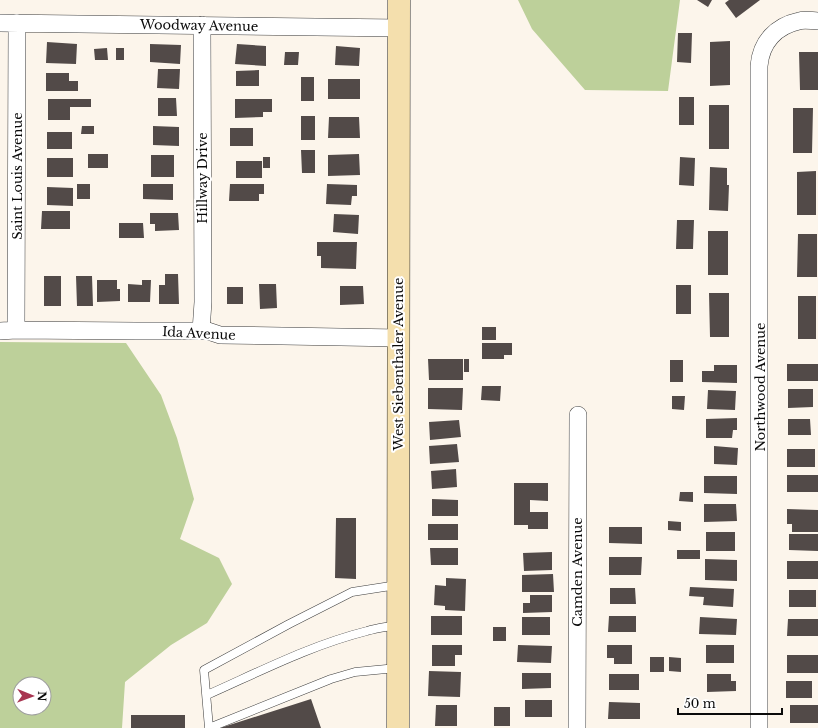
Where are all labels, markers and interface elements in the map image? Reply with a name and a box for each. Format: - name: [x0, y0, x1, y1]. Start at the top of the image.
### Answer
- street label: Woodway Avenue: [139, 16, 258, 35]
- street label: Saint Louis Avenue: [9, 112, 26, 240]
- street label: Hillway Drive: [194, 132, 211, 224]
- street label: West Siebenthaler Avenue: [390, 278, 407, 451]
- street label: Ida Avenue: [162, 323, 236, 344]
- street label: Northwood Avenue: [752, 323, 769, 451]
- street label: Camden Avenue: [569, 517, 586, 627]
- north arrow: [12, 676, 52, 716]
- scale bar: [678, 690, 782, 716]
- text: N: [35, 691, 49, 702]
- text: 50 m: [684, 696, 716, 711]

